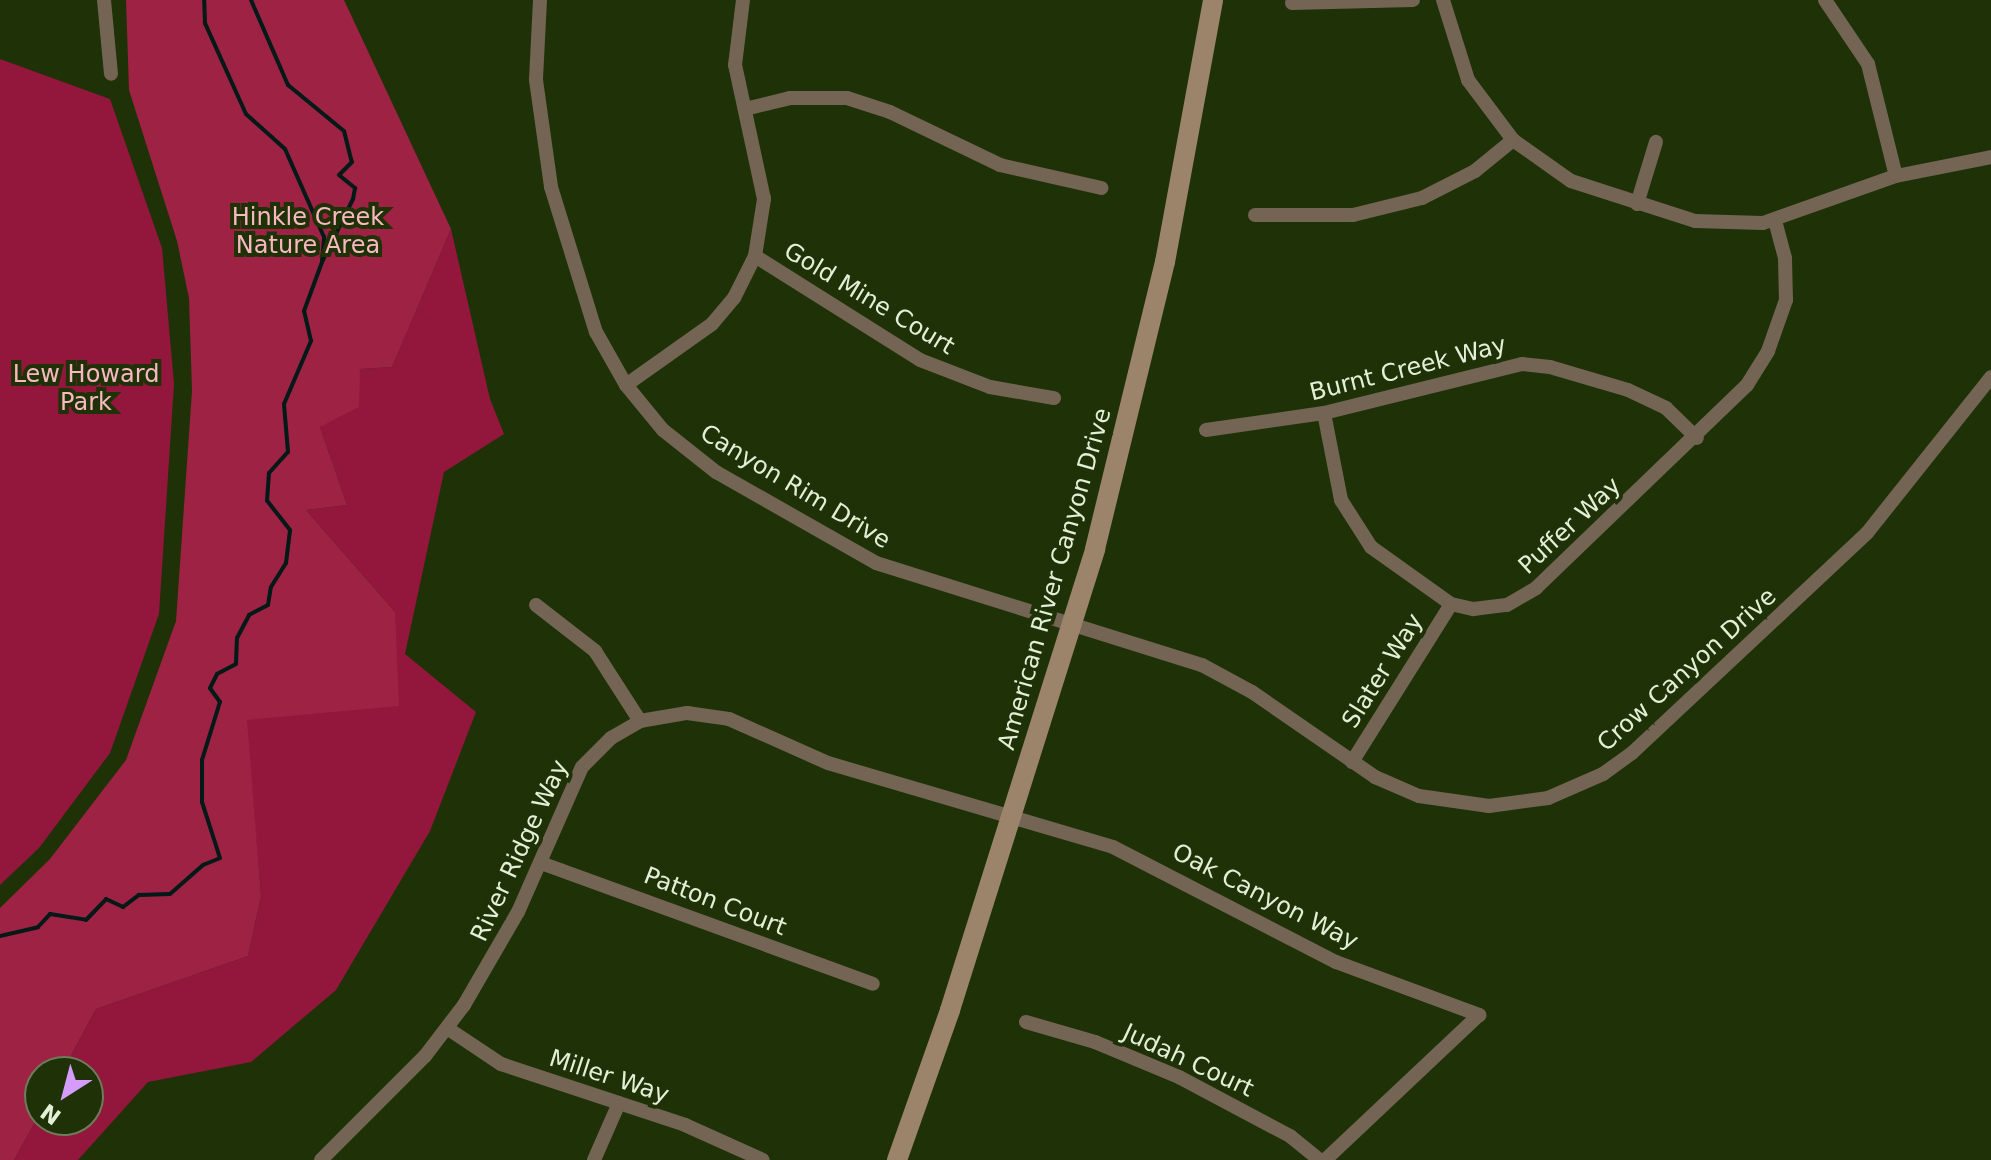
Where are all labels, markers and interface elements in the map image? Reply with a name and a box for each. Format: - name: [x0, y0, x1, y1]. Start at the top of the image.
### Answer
- park label: Hinkle Creek Nature Area: [232, 204, 384, 260]
- street label: Gold Mine Court: [779, 237, 959, 361]
- street label: Burnt Creek Way: [1307, 331, 1509, 407]
- park label: Lew Howard Park: [13, 361, 159, 417]
- street label: American River Canyon Drive: [992, 405, 1118, 753]
- street label: Canyon Rim Drive: [695, 419, 895, 555]
- street label: Puffer Way: [1513, 471, 1627, 581]
- street label: Crow Canyon Drive: [1592, 582, 1782, 758]
- street label: Slater Way: [1337, 609, 1429, 733]
- street label: River Ridge Way: [465, 756, 575, 946]
- street label: Oak Canyon Way: [1167, 838, 1363, 956]
- street label: Patton Court: [640, 862, 790, 942]
- street label: Judah Court: [1118, 1018, 1258, 1104]
- street label: Miller Way: [546, 1044, 672, 1110]
- north arrow: [24, 1056, 104, 1136]
- text: N: [36, 1099, 66, 1130]

